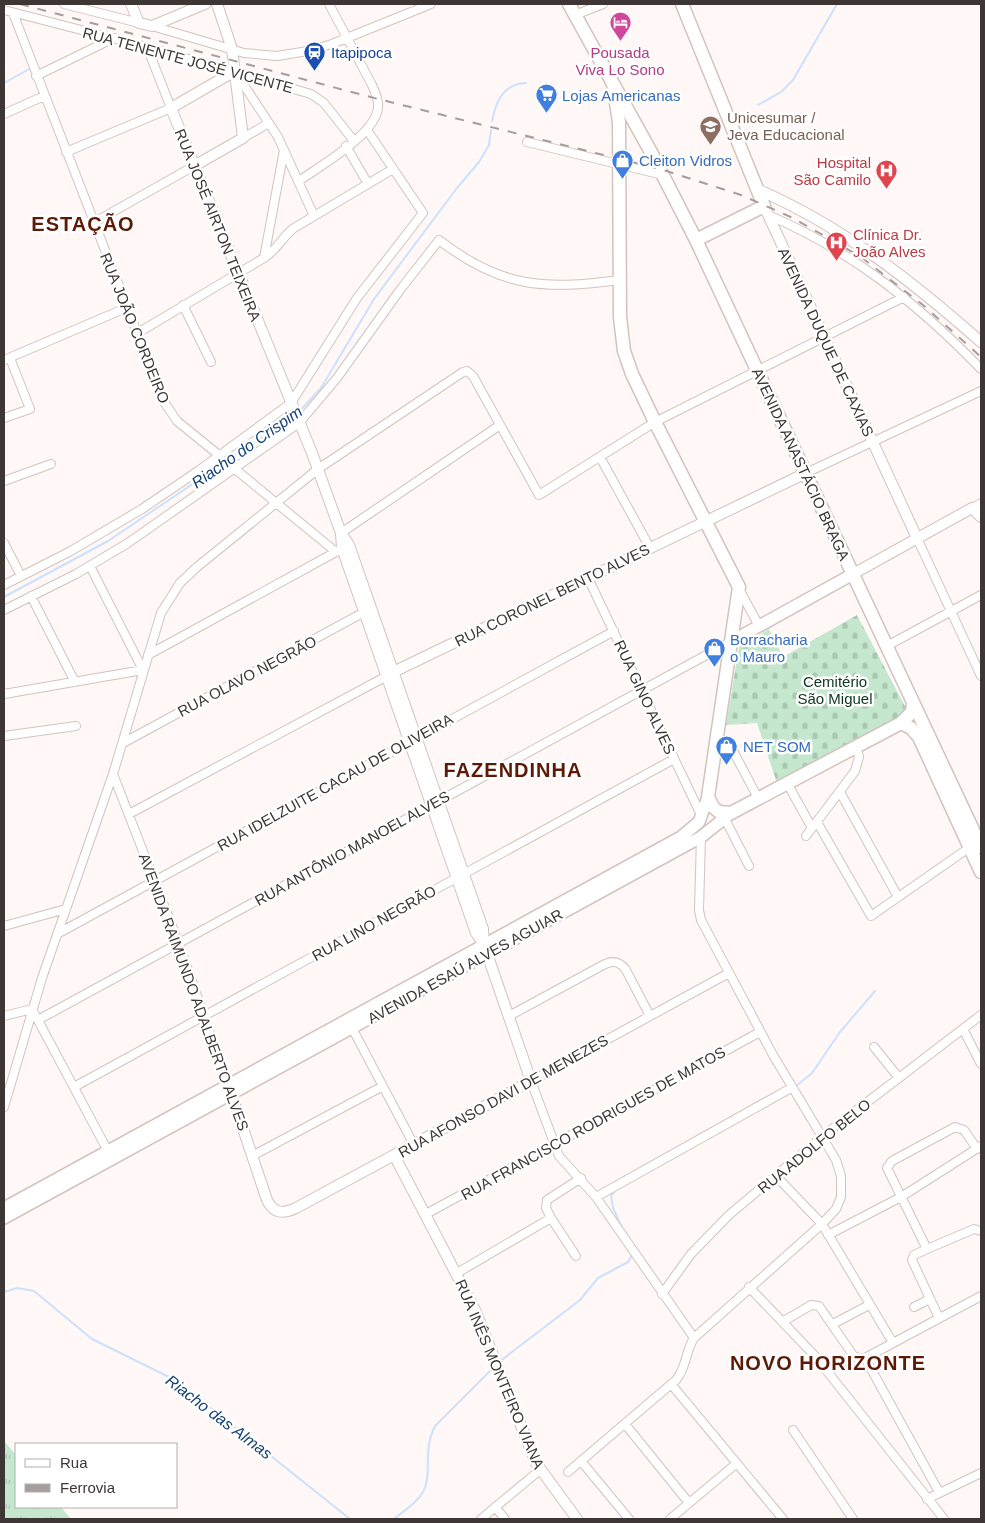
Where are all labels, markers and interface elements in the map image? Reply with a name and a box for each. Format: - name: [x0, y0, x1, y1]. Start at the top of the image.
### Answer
- hotel icon: Pousada Viva Lo Sono: [608, 11, 632, 42]
- street label: RUA TENENTE JOSÉ VICENTE: [81, 24, 295, 96]
- station icon: Itapipoca: [303, 40, 327, 71]
- place label: Itapipoca: [331, 44, 393, 61]
- place label: Pousada Viva Lo Sono: [576, 44, 664, 78]
- supermarket icon: Lojas Americanas: [534, 83, 558, 114]
- place label: Lojas Americanas: [562, 87, 680, 104]
- place label: Unicesumar / Jeva Educacional: [727, 109, 845, 143]
- school or university icon: Unicesumar / Jeva Educacional: [699, 114, 723, 145]
- street label: RUA JOSÉ AIRTON TEIXEIRA: [172, 126, 264, 324]
- shop icon: Cleiton Vidros: [611, 148, 635, 179]
- place label: Cleiton Vidros: [639, 152, 732, 169]
- place label: Hospital São Camilo: [793, 154, 871, 188]
- hospital icon: Hospital São Camilo: [875, 159, 899, 190]
- district label: ESTAÇÃO: [31, 213, 135, 235]
- place label: Clínica Dr. João Alves: [853, 226, 926, 260]
- hospital icon: Clínica Dr. João Alves: [825, 231, 849, 262]
- street label: AVENIDA DUQUE DE CAXIAS: [775, 245, 877, 439]
- street label: RUA JOÃO CORDEIRO: [97, 250, 173, 406]
- street label: AVENIDA ANASTÁCIO BRAGA: [749, 365, 853, 563]
- water label: Riacho do Crispim: [189, 403, 305, 491]
- street label: RUA CORONEL BENTO ALVES: [452, 540, 652, 650]
- place label: Borracharia o Mauro: [730, 631, 808, 665]
- street label: RUA OLAVO NEGRÃO: [175, 632, 319, 720]
- shop icon: Borracharia o Mauro: [702, 636, 726, 667]
- street label: RUA GINO ALVES: [611, 637, 679, 757]
- park label: Cemitério São Miguel: [797, 673, 873, 707]
- street label: RUA IDELZUITE CACAU DE OLIVEIRA: [214, 710, 456, 854]
- shop icon: NET SOM: [715, 734, 739, 765]
- place label: NET SOM: [743, 738, 811, 755]
- district label: FAZENDINHA: [444, 759, 582, 781]
- street label: RUA ANTÔNIO MANOEL ALVES: [252, 787, 452, 909]
- street label: AVENIDA RAIMUNDO ADALBERTO ALVES: [136, 851, 252, 1133]
- street label: RUA LINO NEGRÃO: [309, 882, 439, 964]
- street label: AVENIDA ESAÚ ALVES AGUIAR: [365, 905, 566, 1027]
- street label: RUA AFONSO DAVI DE MENEZES: [395, 1031, 611, 1161]
- street label: RUA FRANCISCO RODRIGUES DE MATOS: [458, 1043, 728, 1203]
- street label: RUA ADOLFO BELO: [754, 1095, 874, 1197]
- street label: RUA INÊS MONTEIRO VIANA: [452, 1277, 548, 1471]
- district label: NOVO HORIZONTE: [730, 1352, 926, 1374]
- water label: Riacho das Almas: [163, 1372, 275, 1462]
- legend: [15, 1443, 178, 1508]
- text: Rua: [60, 1454, 88, 1471]
- text: Ferrovia: [60, 1479, 116, 1496]

